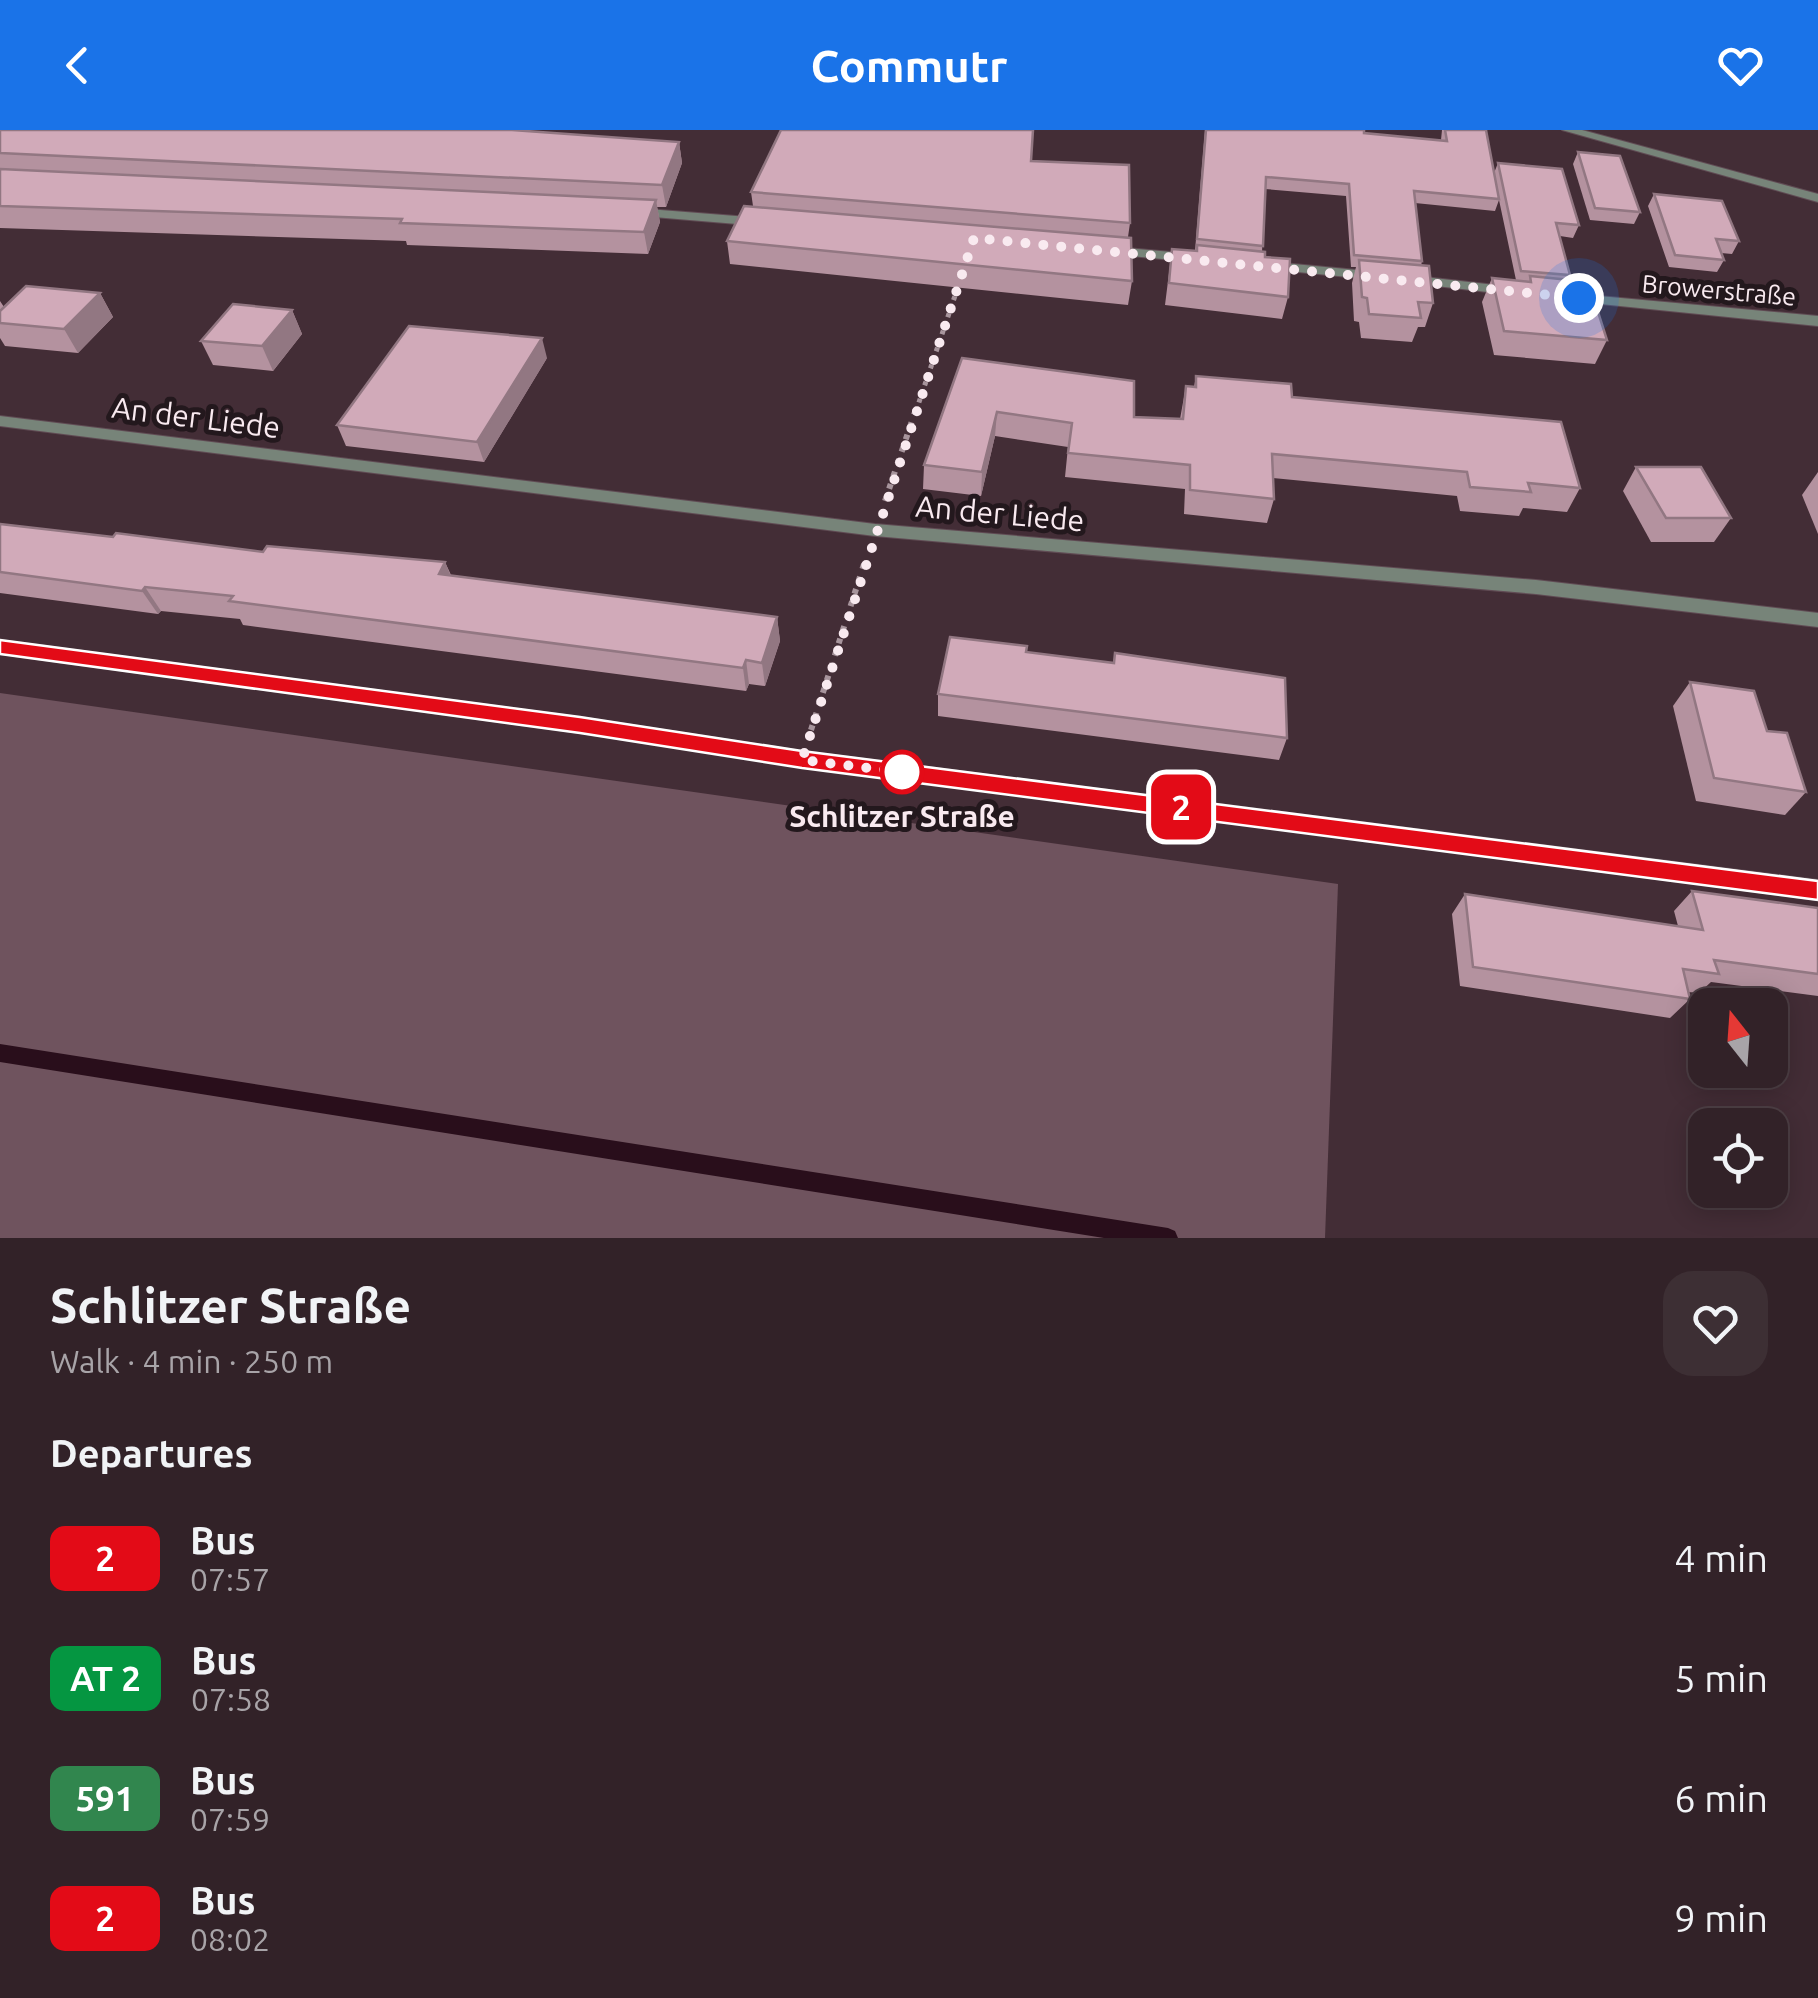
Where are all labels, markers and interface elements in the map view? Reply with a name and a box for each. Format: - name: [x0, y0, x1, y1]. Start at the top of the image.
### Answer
- icon: back: [50, 38, 105, 93]
- icon: heart: [1713, 38, 1768, 93]
- text: Commutr: [810, 40, 1008, 91]
- street label: Browerstraße: [1641, 269, 1797, 311]
- your location: [1554, 273, 1604, 323]
- street label: An der Liede: [110, 390, 282, 444]
- street label: An der Liede: [914, 489, 1086, 537]
- marker: Schlitzer Straße: [881, 751, 923, 793]
- line badge: 2: [1148, 774, 1214, 840]
- text: 2: [1171, 787, 1191, 827]
- place label: Schlitzer Straße: [789, 799, 1015, 833]
- north arrow: [1688, 988, 1788, 1088]
- map controls: [1688, 988, 1788, 1208]
- button: locate: [1688, 1108, 1788, 1208]
- button: heart: [1663, 1271, 1768, 1376]
- text: Schlitzer Straße: [50, 1278, 411, 1332]
- text: Walk · 4 min · 250 m: [50, 1343, 333, 1379]
- text: Departures: [50, 1432, 252, 1474]
- text: Bus: [190, 1519, 255, 1561]
- text: 4 min: [1674, 1537, 1768, 1579]
- text: 2: [95, 1538, 115, 1578]
- text: 07:57: [190, 1561, 270, 1597]
- text: Bus: [191, 1639, 256, 1681]
- text: 5 min: [1674, 1657, 1768, 1699]
- text: AT 2: [70, 1658, 141, 1698]
- text: 07:58: [191, 1681, 271, 1717]
- text: Bus: [190, 1759, 255, 1801]
- text: 6 min: [1674, 1777, 1768, 1819]
- text: 591: [75, 1778, 135, 1818]
- text: 07:59: [190, 1801, 270, 1837]
- text: Bus: [190, 1879, 255, 1921]
- text: 9 min: [1674, 1897, 1768, 1939]
- text: 2: [95, 1898, 115, 1938]
- text: 08:02: [190, 1921, 270, 1957]

